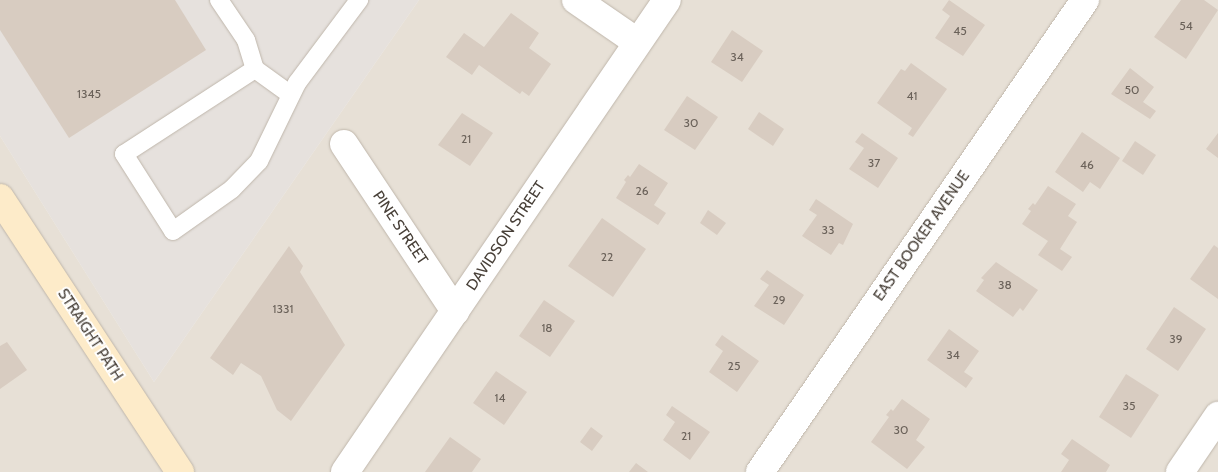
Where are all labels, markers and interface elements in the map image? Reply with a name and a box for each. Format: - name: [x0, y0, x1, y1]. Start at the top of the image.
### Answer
- house number: 54: [1179, 19, 1193, 33]
- house number: 45: [953, 24, 967, 38]
- house number: 34: [730, 50, 744, 64]
- house number: 50: [1125, 83, 1139, 97]
- house number: 1345: [77, 87, 101, 101]
- house number: 41: [907, 89, 917, 103]
- house number: 30: [684, 116, 698, 130]
- house number: 21: [461, 132, 471, 146]
- house number: 37: [868, 156, 880, 170]
- house number: 46: [1080, 158, 1094, 172]
- street label: EAST BOOKER AVENUE: [870, 167, 974, 305]
- street label: DAVIDSON STREET: [463, 178, 549, 294]
- house number: 26: [635, 184, 649, 198]
- street label: PINE STREET: [369, 188, 431, 268]
- house number: 33: [822, 223, 834, 237]
- house number: 22: [601, 250, 613, 264]
- house number: 38: [998, 278, 1012, 292]
- street label: STRAIGHT PATH: [54, 286, 126, 384]
- house number: 29: [772, 293, 786, 307]
- house number: 1331: [273, 302, 293, 316]
- house number: 18: [541, 321, 553, 335]
- house number: 39: [1169, 332, 1183, 346]
- house number: 34: [946, 348, 960, 362]
- house number: 25: [728, 359, 740, 373]
- house number: 14: [495, 391, 505, 405]
- house number: 35: [1123, 399, 1135, 413]
- house number: 30: [894, 423, 908, 437]
- house number: 21: [681, 429, 691, 443]

